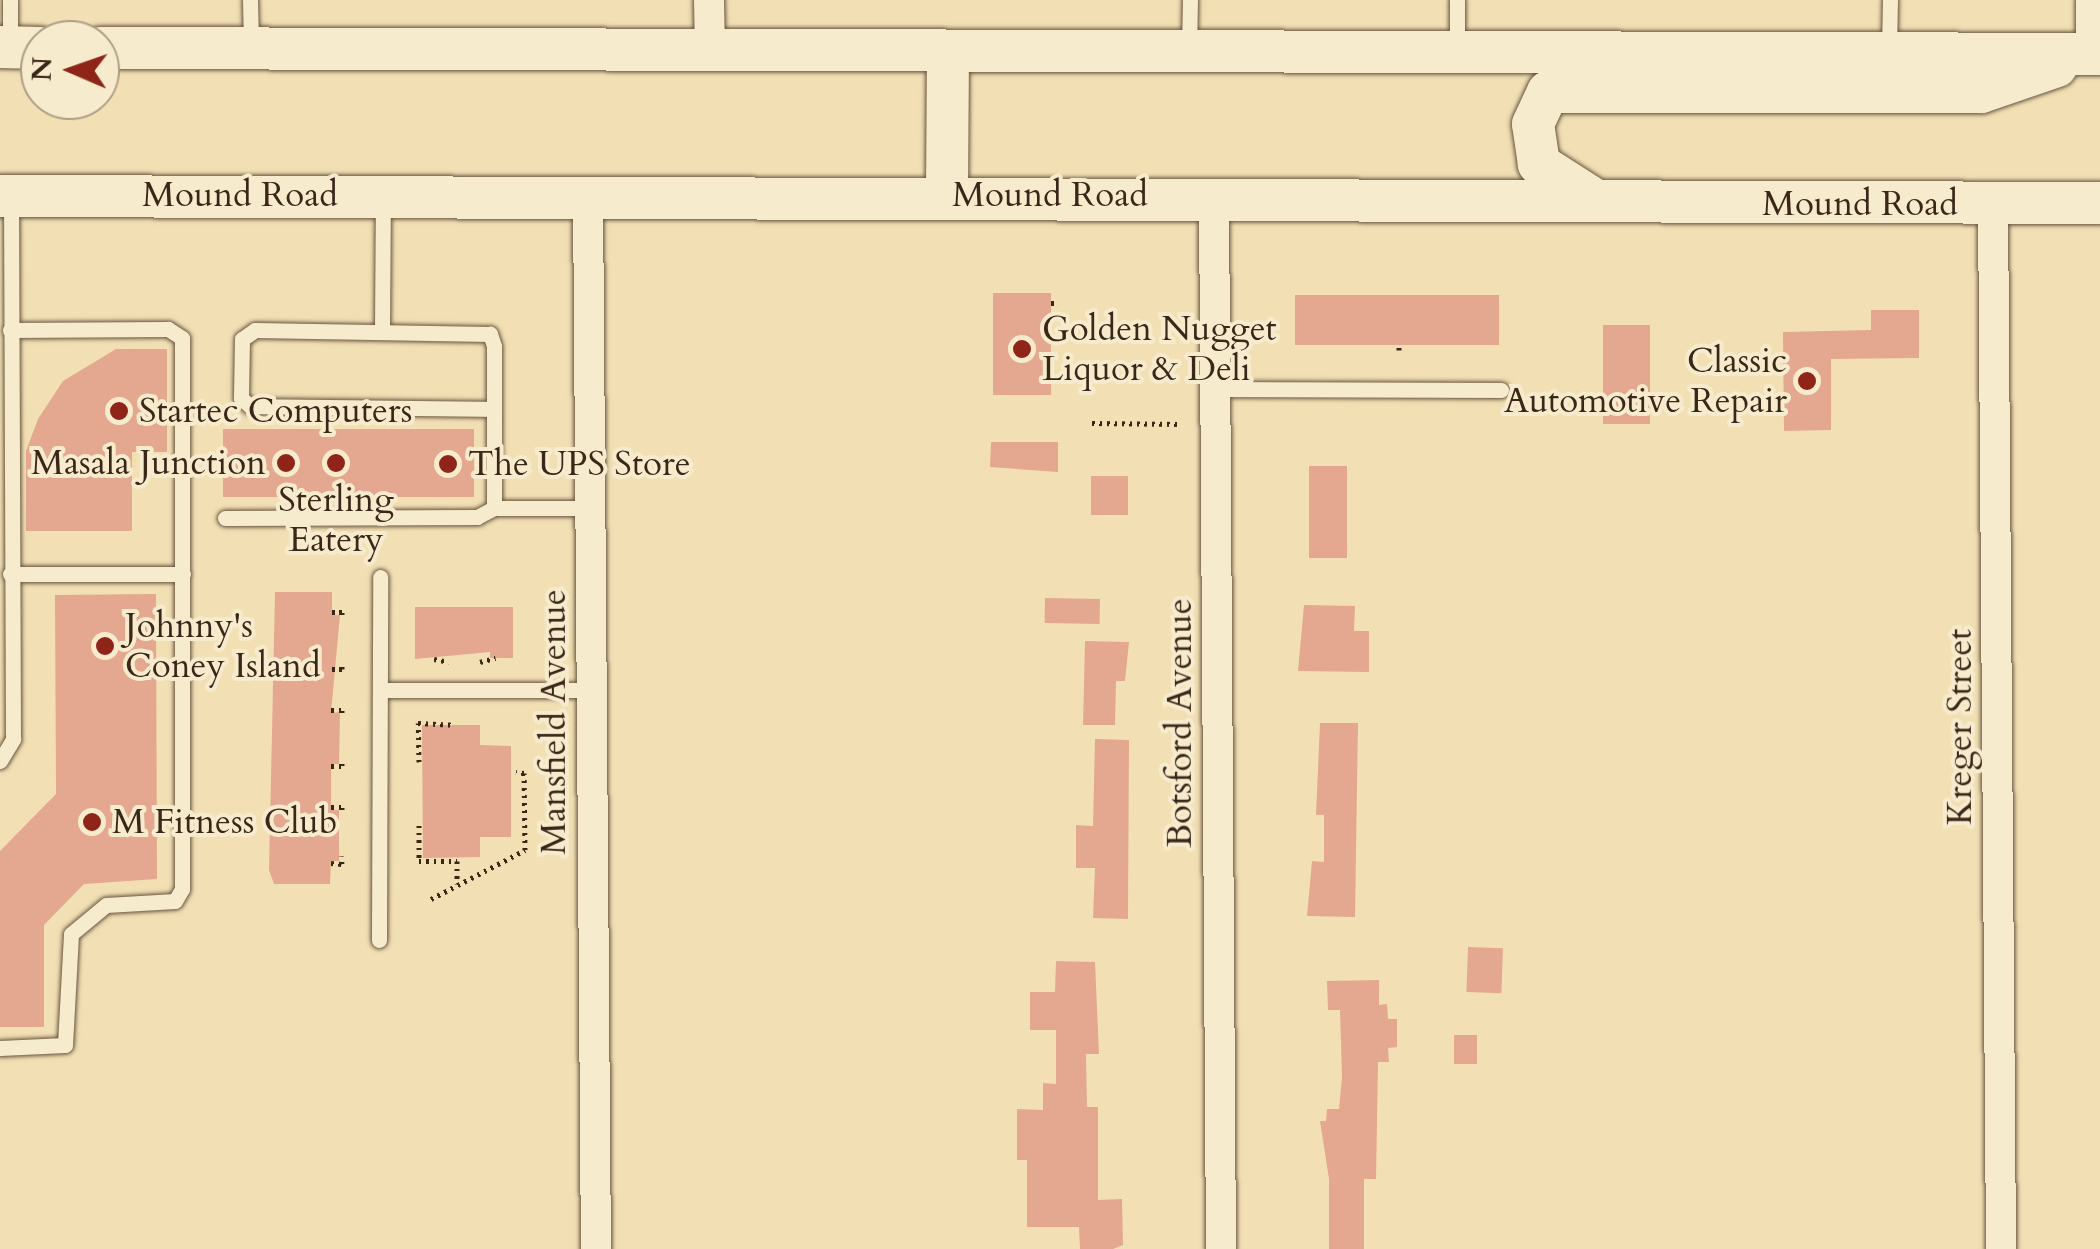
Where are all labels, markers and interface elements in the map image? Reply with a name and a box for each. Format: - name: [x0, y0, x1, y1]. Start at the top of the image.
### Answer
- north arrow: [20, 20, 120, 120]
- text: N: [23, 56, 61, 82]
- street label: Mound Road: [142, 174, 338, 216]
- street label: Mound Road: [952, 174, 1148, 216]
- street label: Mound Road: [1762, 183, 1958, 225]
- place label: Golden Nugget Liquor & Deli: [1042, 308, 1277, 390]
- marker: Golden Nugget Liquor & Deli: [1011, 338, 1033, 360]
- place label: Classic Automotive Repair: [1504, 340, 1787, 422]
- marker: Classic Automotive Repair: [1796, 370, 1818, 392]
- place label: Startec Computers: [139, 390, 412, 432]
- marker: Startec Computers: [108, 400, 130, 422]
- place label: Masala Junction: [31, 442, 266, 484]
- place label: The UPS Store: [468, 443, 691, 485]
- marker: Masala Junction: [275, 452, 297, 474]
- marker: Sterling Eatery: [325, 452, 347, 474]
- marker: The UPS Store: [437, 453, 459, 475]
- place label: Sterling Eatery: [278, 479, 394, 561]
- street label: Mansfield Avenue: [533, 589, 575, 855]
- street label: Botsford Avenue: [1159, 598, 1201, 848]
- place label: Johnny's Coney Island: [125, 605, 321, 687]
- street label: Kreger Street: [1939, 629, 1981, 825]
- marker: Johnny's Coney Island: [94, 635, 116, 657]
- place label: M Fitness Club: [112, 801, 337, 843]
- marker: M Fitness Club: [81, 811, 103, 833]

